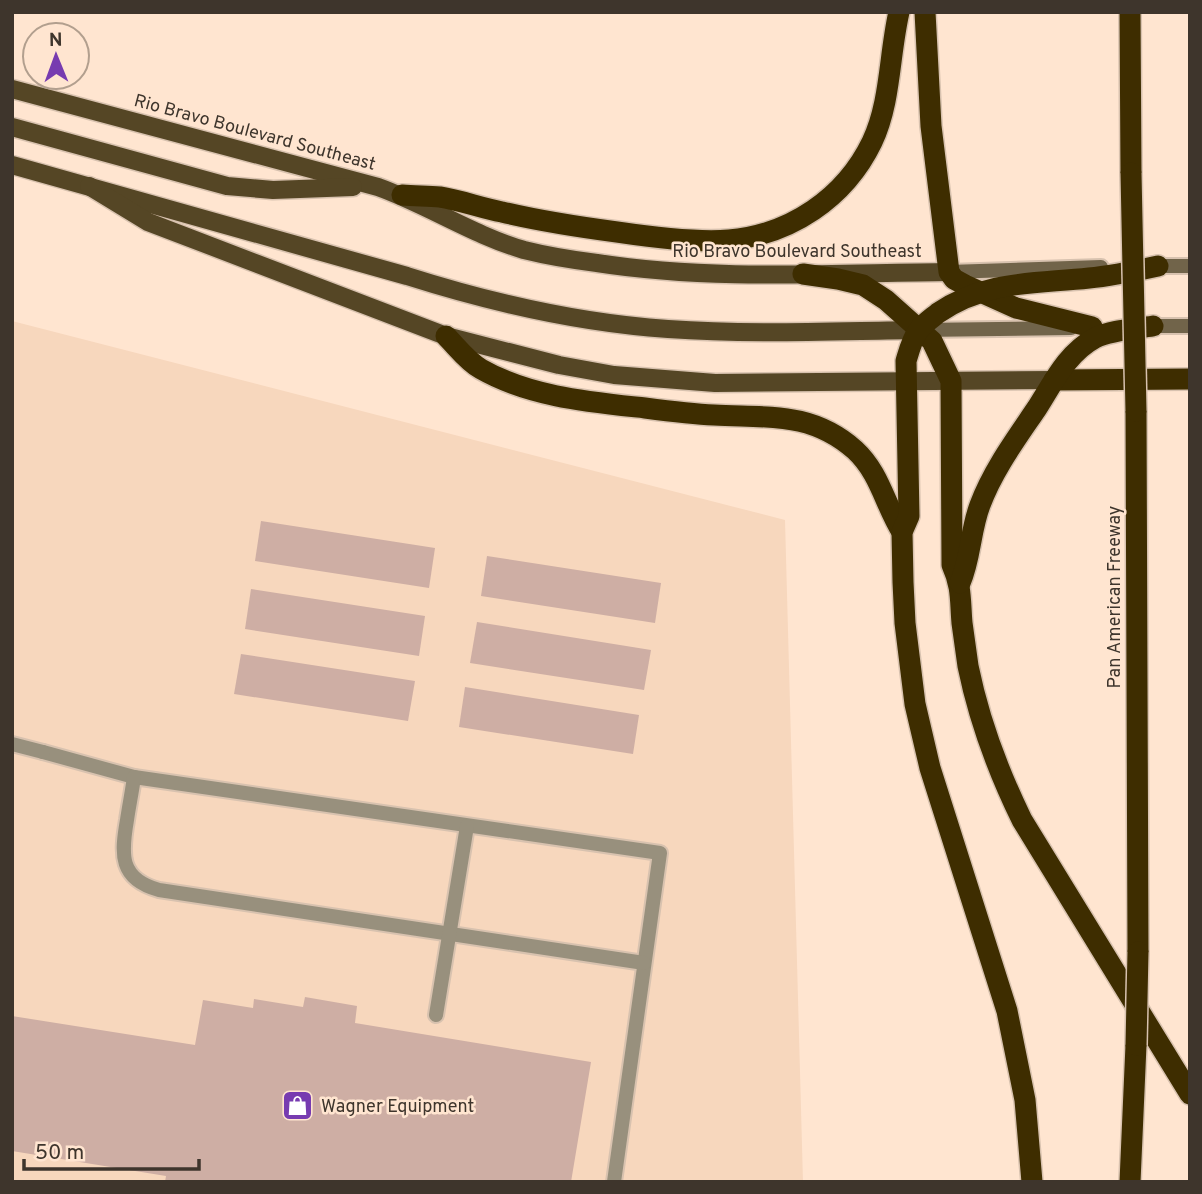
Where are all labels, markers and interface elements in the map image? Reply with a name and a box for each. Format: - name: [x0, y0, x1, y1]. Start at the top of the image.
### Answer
- north arrow: [21, 21, 91, 91]
- text: N: [49, 29, 63, 53]
- street label: Rio Bravo Boulevard Southeast: [131, 90, 378, 177]
- street label: Rio Bravo Boulevard Southeast: [672, 241, 922, 264]
- street label: Pan American Freeway: [1104, 506, 1127, 688]
- shop icon: Wagner Equipment: [281, 1089, 315, 1123]
- place label: Wagner Equipment: [321, 1096, 474, 1119]
- scale bar: [24, 1128, 200, 1172]
- text: 50 m: [35, 1140, 84, 1167]

